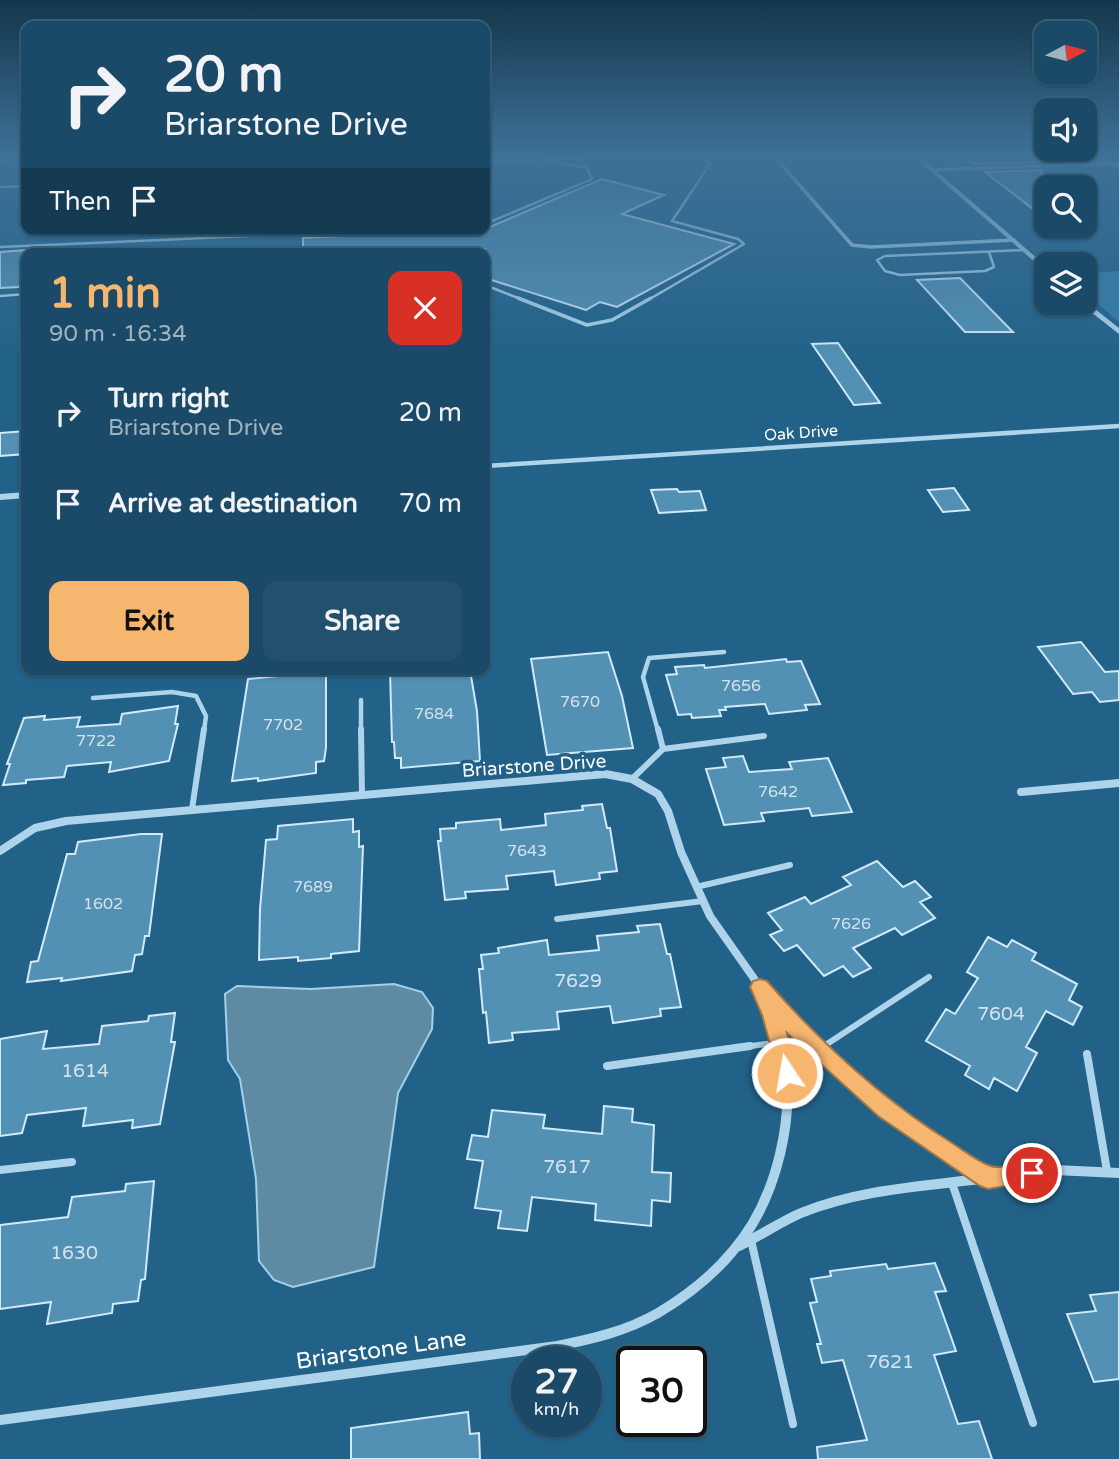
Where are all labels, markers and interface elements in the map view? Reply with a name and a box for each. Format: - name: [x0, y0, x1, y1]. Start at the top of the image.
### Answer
- north arrow: [1034, 21, 1097, 84]
- map controls: [1034, 21, 1097, 315]
- text: 20 m: [164, 46, 283, 105]
- icon: right: [49, 49, 140, 140]
- button: sound: [1034, 98, 1097, 161]
- text: Briarstone Drive: [164, 106, 408, 144]
- button: search: [1034, 175, 1097, 238]
- icon: arrive: [125, 182, 163, 220]
- text: Then: [49, 186, 111, 217]
- button: layers: [1034, 252, 1097, 315]
- text: 1 min: [49, 268, 161, 319]
- button: close: [388, 271, 462, 345]
- text: 90 m · 16:34: [49, 320, 187, 348]
- text: Turn right: [108, 383, 229, 414]
- icon: right: [49, 394, 87, 432]
- text: 20 m: [399, 397, 462, 428]
- text: Briarstone Drive: [108, 414, 283, 442]
- street label: Oak Drive: [763, 420, 839, 446]
- icon: arrive: [49, 485, 87, 523]
- text: Arrive at destination: [108, 488, 358, 519]
- text: 70 m: [399, 488, 462, 519]
- button: Exit: [49, 581, 249, 661]
- button: Share: [263, 581, 462, 661]
- house number: 7656: [721, 676, 761, 696]
- house number: 7670: [560, 692, 600, 712]
- house number: 7684: [414, 704, 454, 724]
- house number: 7702: [263, 715, 303, 735]
- house number: 7722: [76, 731, 116, 751]
- street label: Briarstone Drive: [461, 750, 607, 782]
- house number: 7642: [758, 782, 798, 802]
- house number: 7643: [507, 841, 547, 861]
- house number: 7689: [293, 877, 333, 897]
- house number: 1602: [83, 894, 123, 914]
- house number: 7626: [831, 914, 871, 934]
- house number: 7629: [554, 970, 602, 992]
- house number: 7604: [977, 1003, 1025, 1025]
- position arrow: [750, 1036, 824, 1110]
- house number: 1614: [61, 1060, 109, 1082]
- pin: [1002, 1143, 1062, 1203]
- icon: arrive: [1013, 1154, 1051, 1192]
- house number: 7617: [543, 1156, 591, 1178]
- house number: 1630: [50, 1242, 98, 1264]
- street label: Briarstone Lane: [294, 1324, 468, 1376]
- speed limit sign: 30: [616, 1346, 707, 1437]
- house number: 7621: [866, 1351, 914, 1373]
- text: 27: [535, 1361, 578, 1403]
- text: km/h: [534, 1398, 579, 1420]

